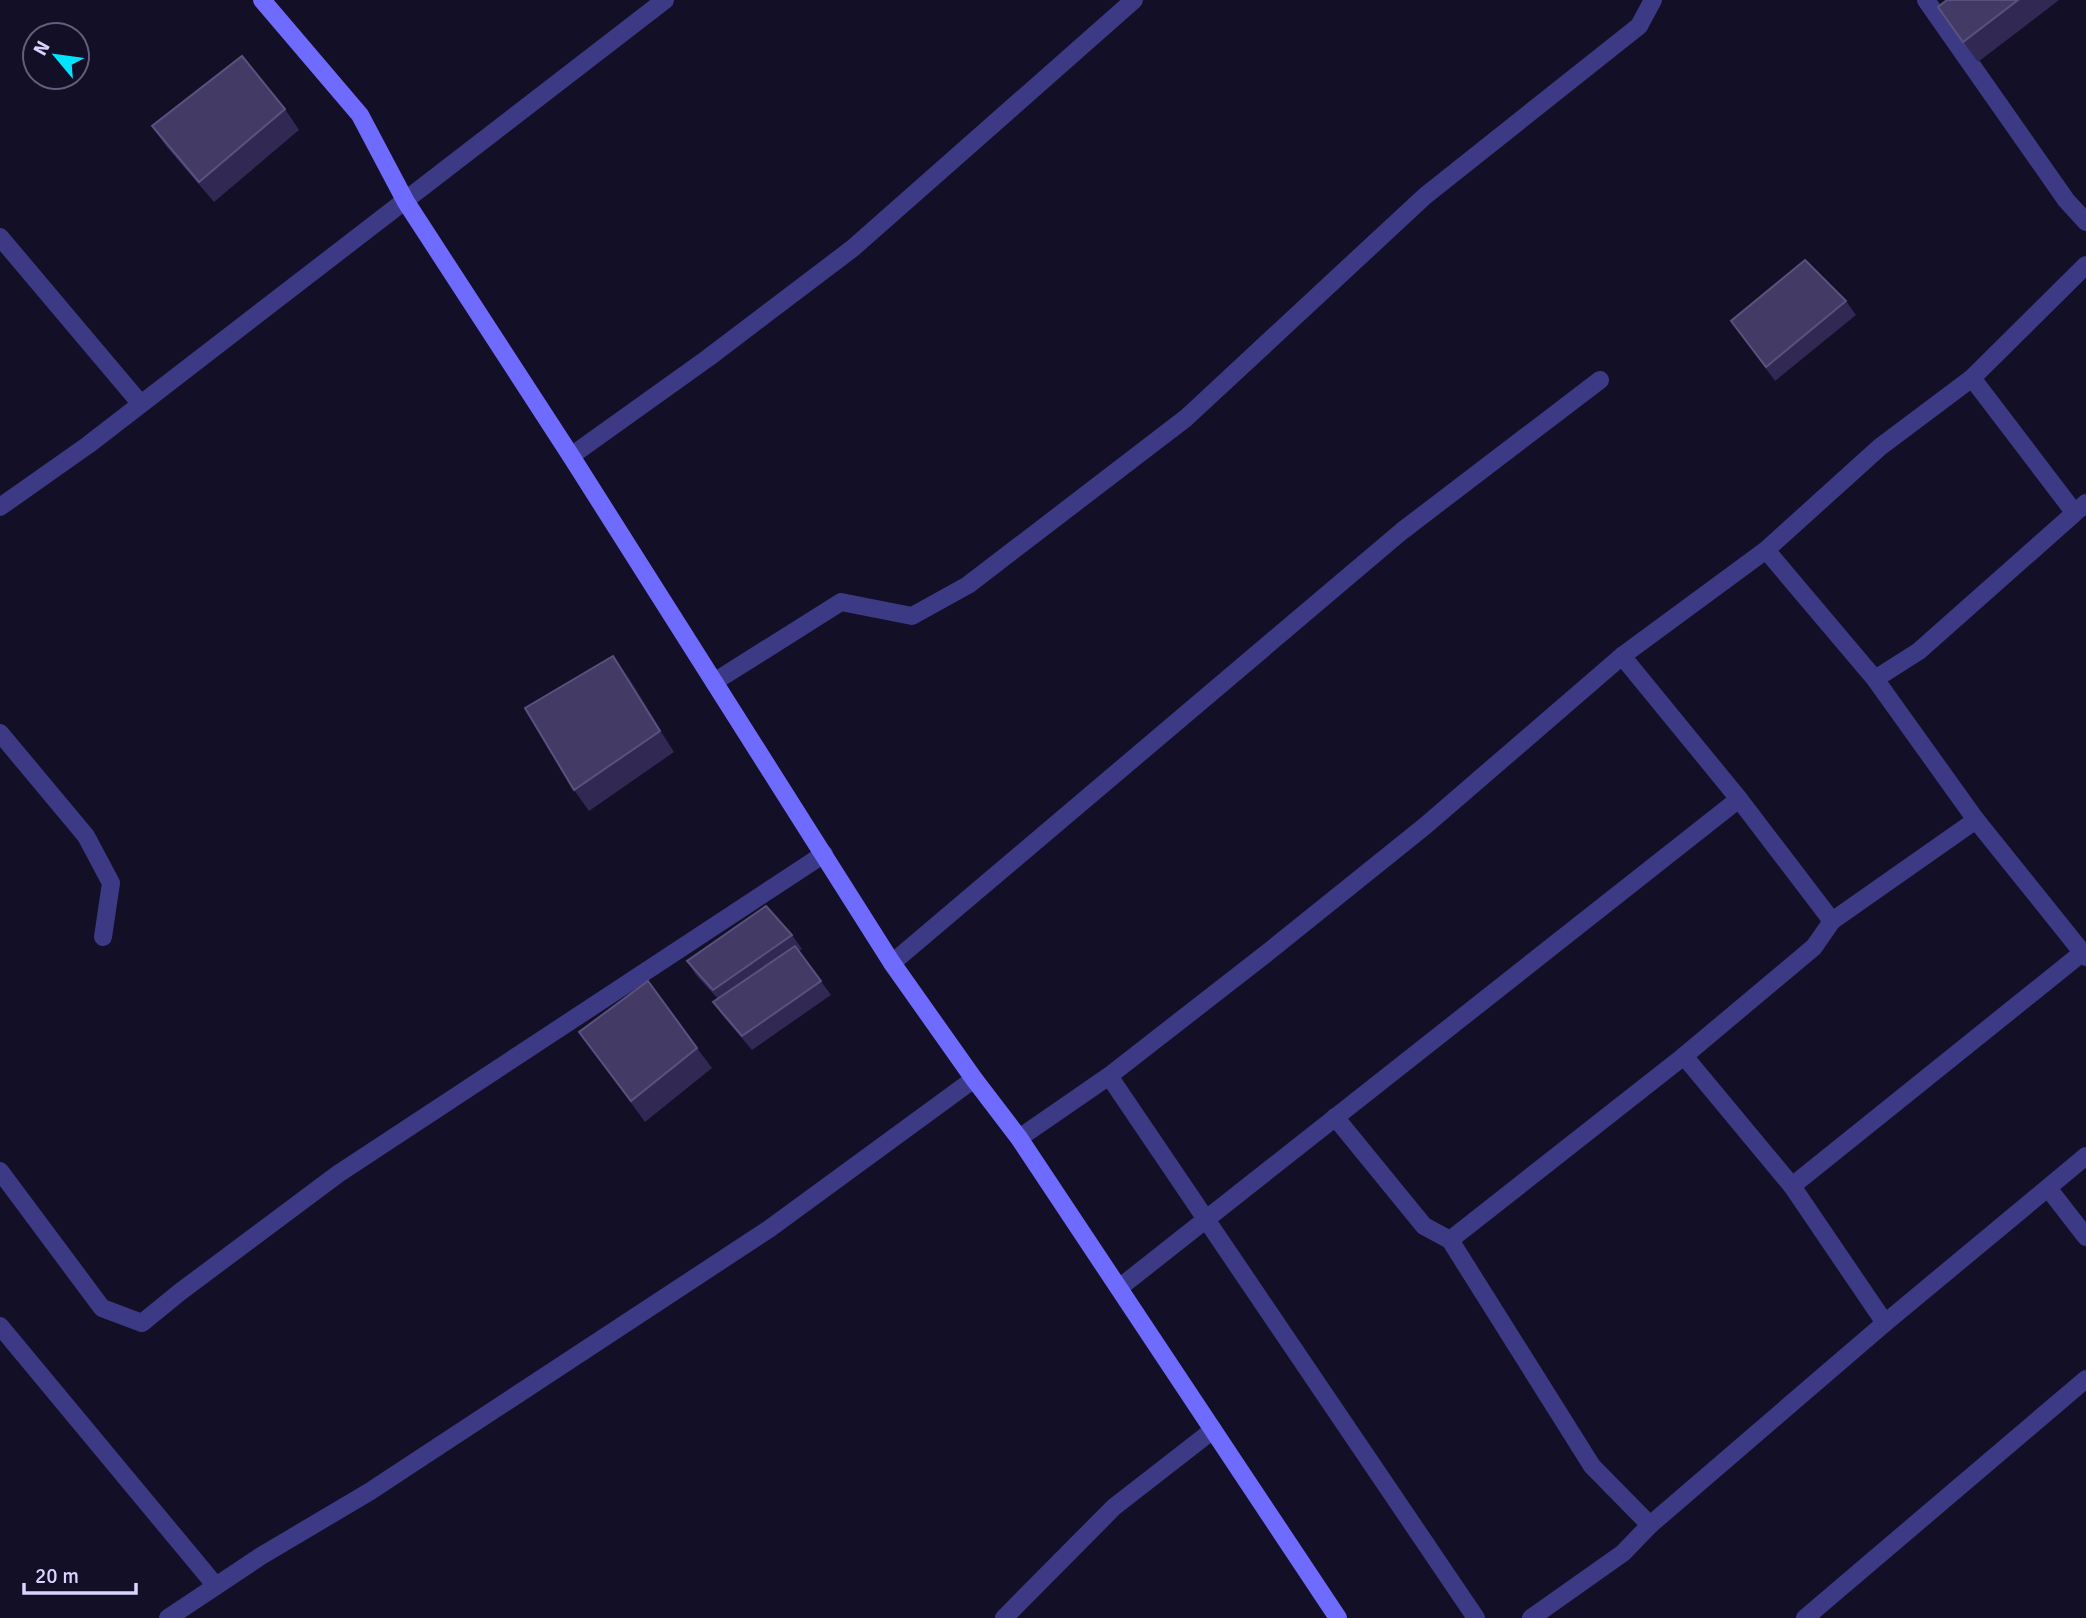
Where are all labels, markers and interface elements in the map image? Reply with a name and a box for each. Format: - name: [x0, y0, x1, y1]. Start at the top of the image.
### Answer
- north arrow: [21, 21, 91, 91]
- text: N: [28, 37, 56, 60]
- scale bar: [24, 1552, 136, 1596]
- text: 20 m: [35, 1563, 79, 1589]

